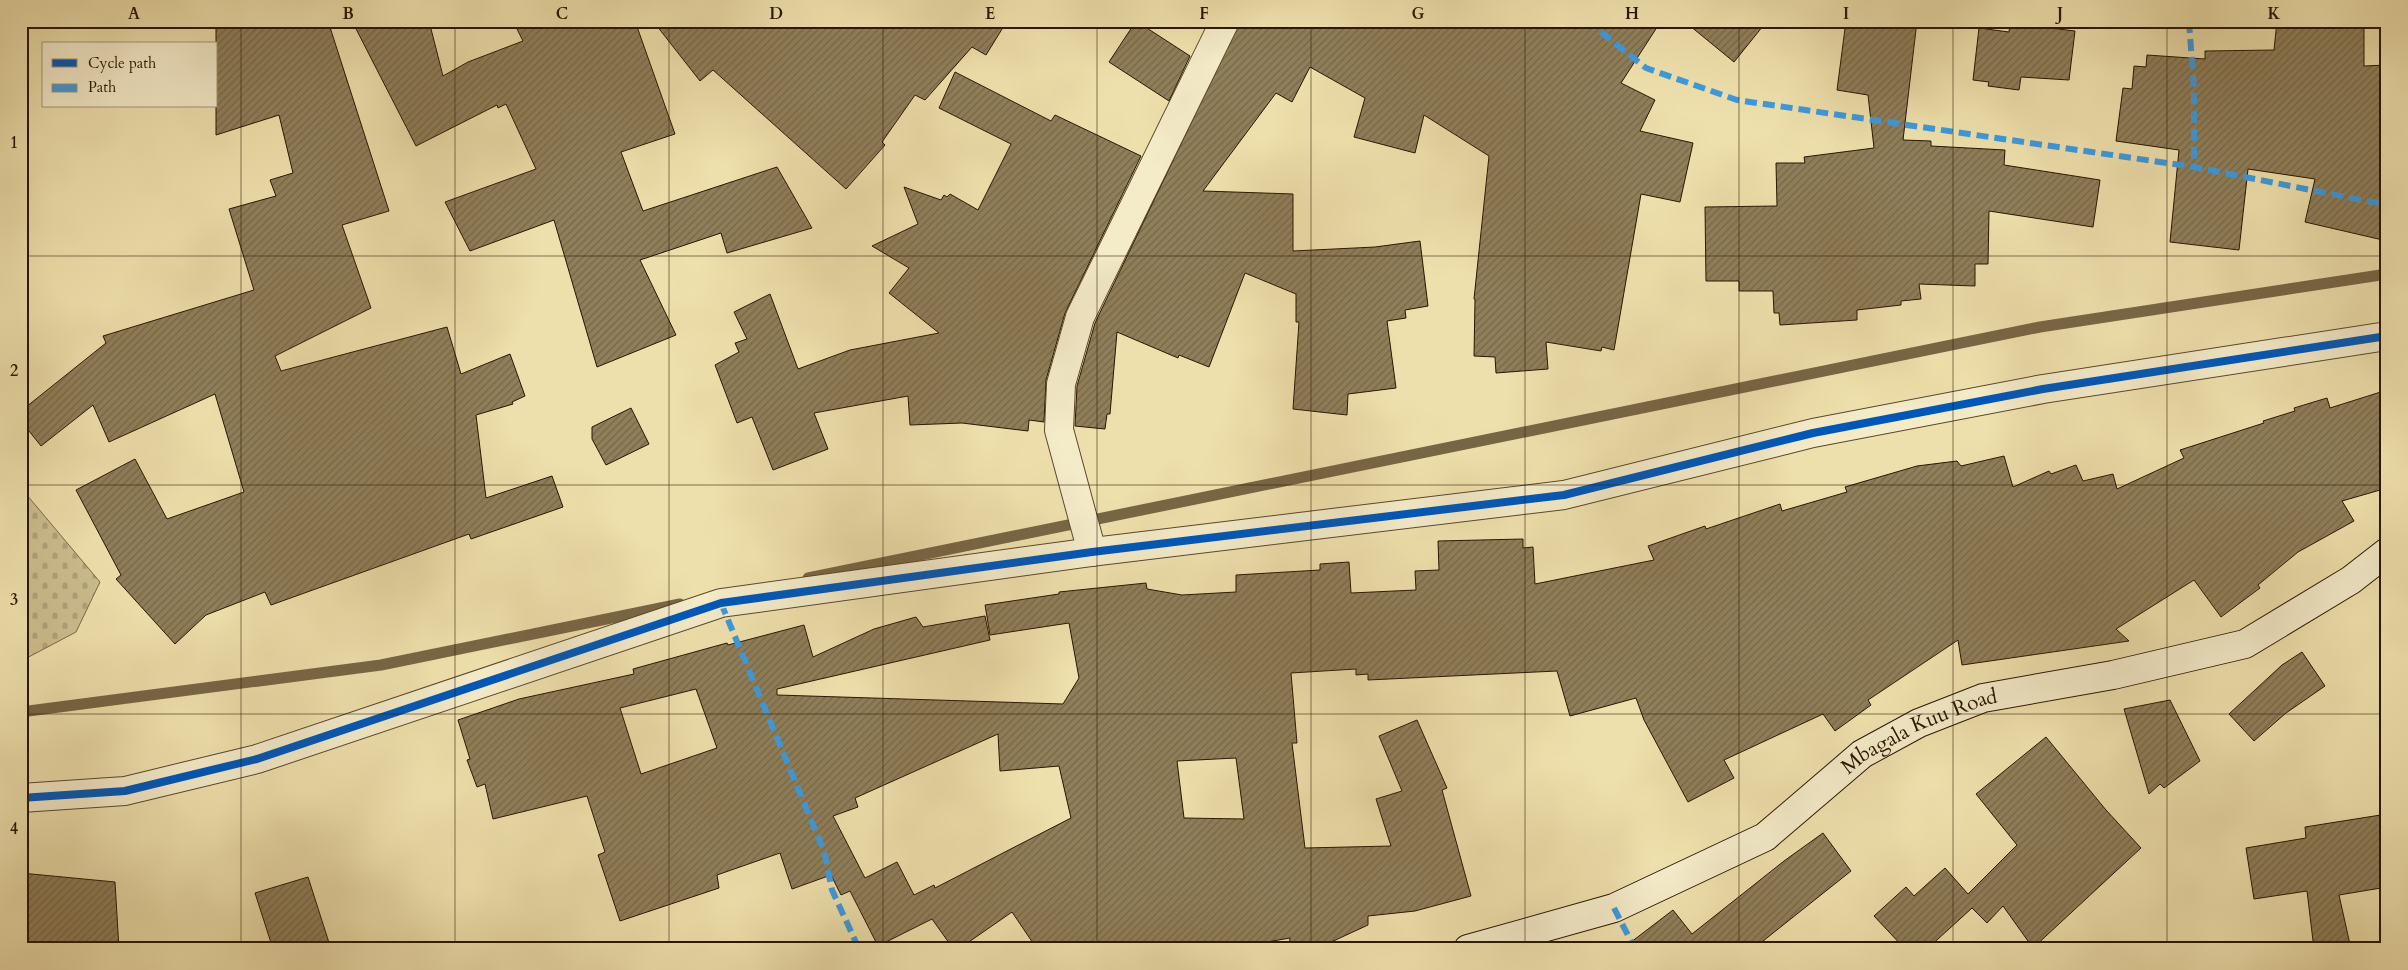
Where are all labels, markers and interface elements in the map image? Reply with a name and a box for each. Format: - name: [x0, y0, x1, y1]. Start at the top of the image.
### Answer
- text: A: [128, 3, 140, 25]
- text: B: [342, 3, 354, 25]
- text: C: [556, 3, 568, 25]
- text: D: [769, 3, 783, 25]
- text: E: [985, 3, 995, 25]
- text: F: [1199, 3, 1209, 25]
- text: G: [1411, 3, 1425, 25]
- text: H: [1625, 3, 1639, 25]
- text: I: [1843, 3, 1849, 25]
- text: J: [2055, 3, 2063, 25]
- text: K: [2268, 3, 2281, 25]
- legend: [42, 42, 218, 108]
- text: Cycle path: [88, 53, 157, 73]
- text: Path: [88, 77, 117, 97]
- text: 1: [10, 132, 18, 154]
- text: 2: [10, 360, 18, 382]
- text: 3: [10, 589, 18, 611]
- street label: Mbagala Kuu Road: [1835, 682, 1999, 781]
- text: 4: [10, 818, 18, 840]

